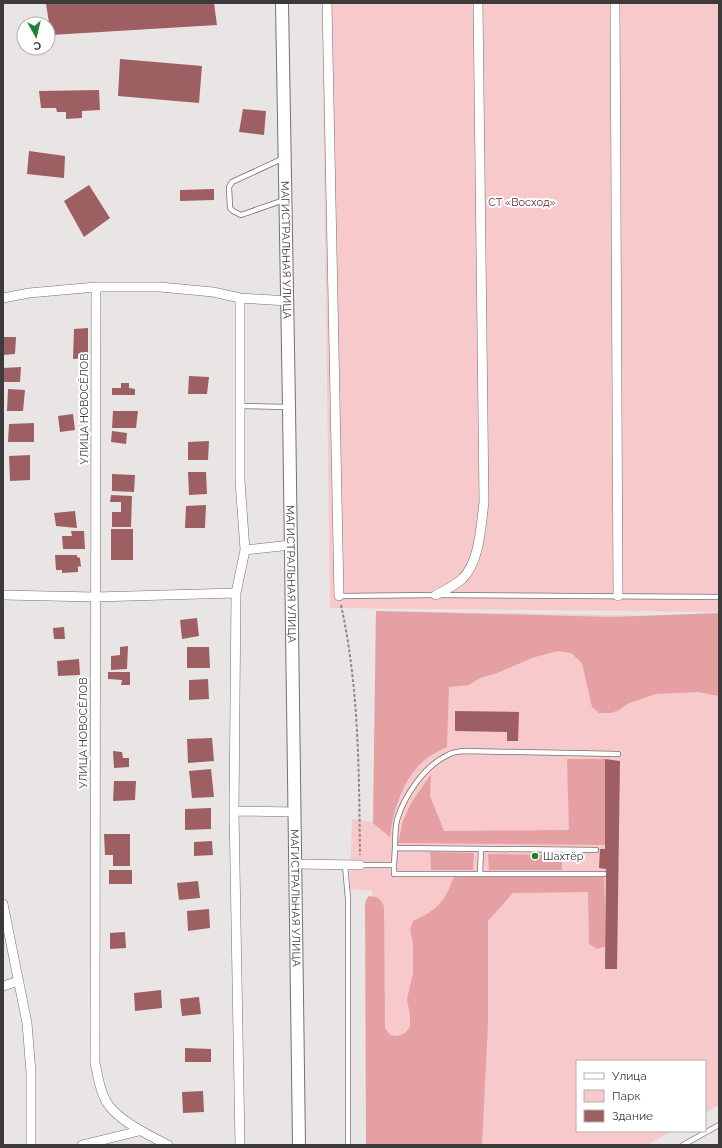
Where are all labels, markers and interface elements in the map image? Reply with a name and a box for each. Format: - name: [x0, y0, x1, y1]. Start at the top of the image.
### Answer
- north arrow: [16, 16, 56, 56]
- text: С: [32, 38, 42, 52]
- street label: МАГИСТРАЛЬНАЯ УЛИЦА: [279, 181, 294, 320]
- park label: СТ «Восход»: [488, 196, 556, 209]
- street label: УЛИЦА НОВОСЁЛОВ: [78, 354, 91, 464]
- street label: МАГИСТРАЛЬНАЯ УЛИЦА: [284, 505, 299, 644]
- street label: УЛИЦА НОВОСЁЛОВ: [77, 678, 90, 788]
- street label: МАГИСТРАЛЬНАЯ УЛИЦА: [288, 829, 303, 968]
- place label: Шахтёр: [543, 850, 584, 863]
- marker: Шахтёр: [530, 851, 540, 861]
- legend: [576, 1060, 706, 1132]
- text: Улица: [612, 1069, 647, 1083]
- text: Парк: [612, 1089, 641, 1103]
- text: Здание: [612, 1109, 653, 1123]

